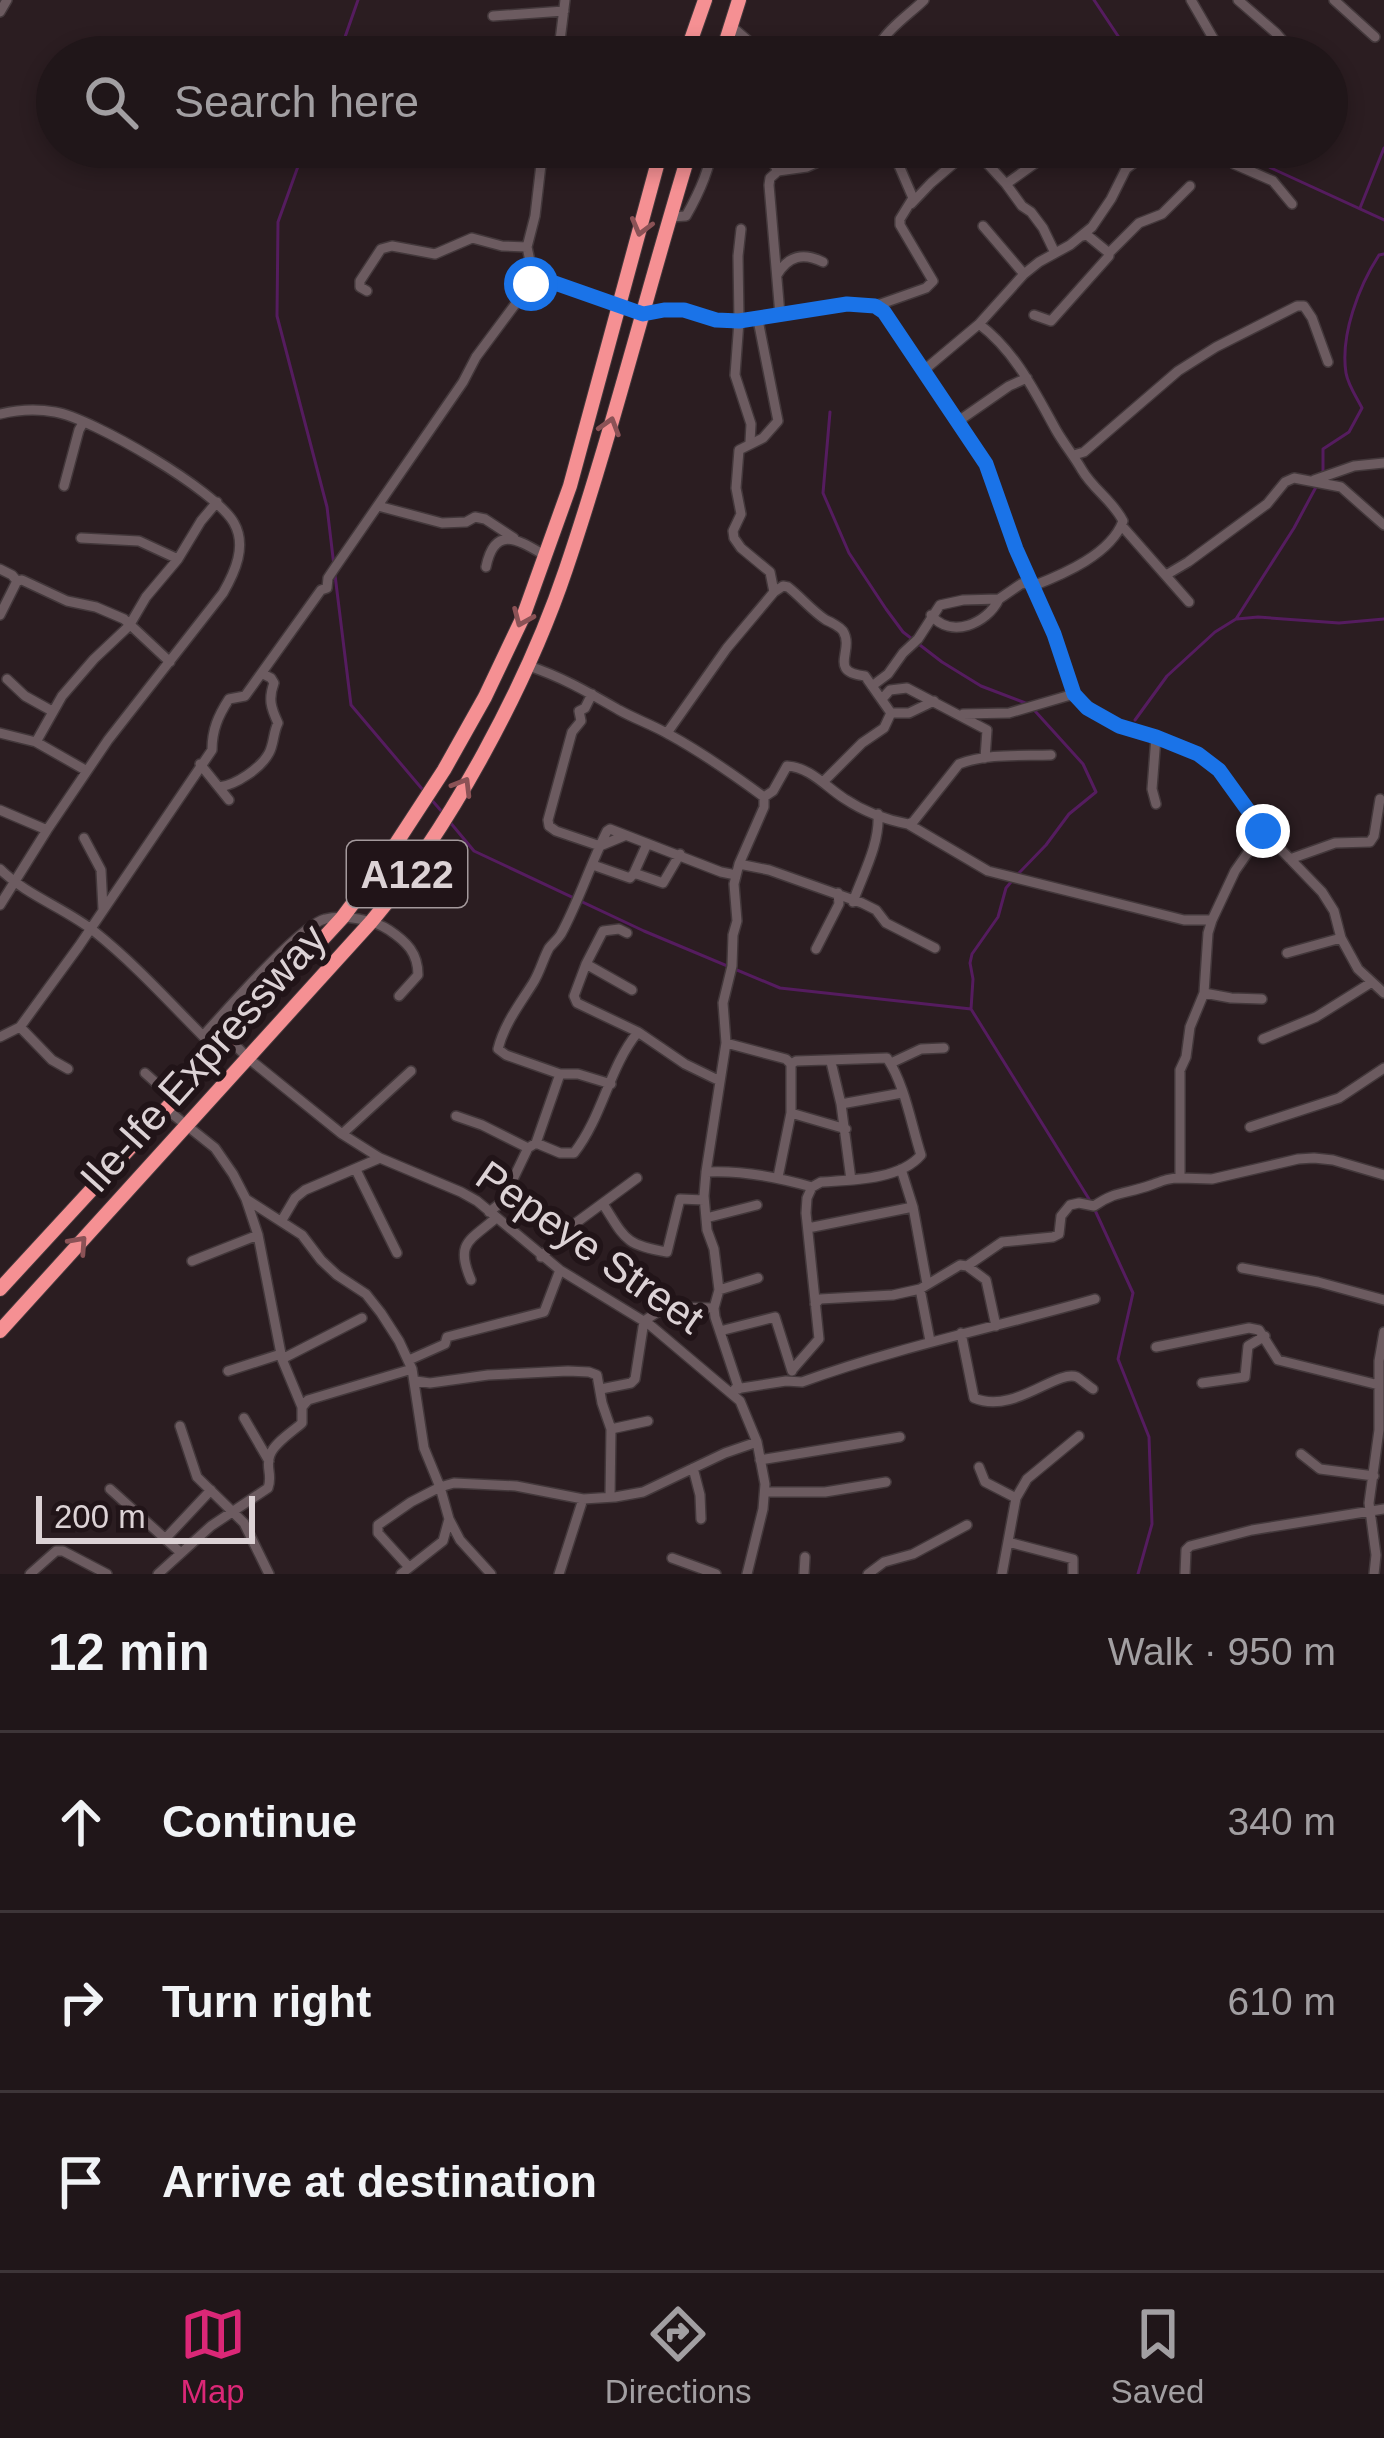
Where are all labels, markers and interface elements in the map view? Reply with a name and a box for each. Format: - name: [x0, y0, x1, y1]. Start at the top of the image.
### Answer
- search box: [36, 36, 1348, 168]
- icon: search: [78, 69, 144, 135]
- text: Search here: [174, 76, 419, 127]
- one-way arrow: [631, 216, 656, 237]
- route start: [504, 257, 558, 311]
- one-way arrow: [596, 416, 621, 437]
- one-way arrow: [512, 606, 536, 627]
- one-way arrow: [449, 777, 472, 799]
- route end: [1236, 804, 1290, 858]
- road number: A122: [347, 841, 467, 907]
- street label: Ile-Ife Expressway: [71, 915, 335, 1201]
- street label: Pepeye Street: [468, 1151, 713, 1343]
- one-way arrow: [65, 1237, 86, 1258]
- scale bar: [36, 1490, 255, 1543]
- text: 200 m: [54, 1498, 146, 1535]
- text: 12 min: [48, 1624, 210, 1681]
- text: Walk · 950 m: [1108, 1630, 1336, 1673]
- icon: ahead: [48, 1789, 114, 1855]
- text: Continue: [162, 1796, 357, 1847]
- text: 340 m: [1228, 1800, 1336, 1843]
- icon: right: [48, 1969, 114, 2035]
- text: Turn right: [162, 1976, 371, 2027]
- text: 610 m: [1228, 1980, 1336, 2023]
- icon: arrive: [48, 2149, 114, 2215]
- text: Arrive at destination: [162, 2156, 597, 2207]
- tab: Map: [180, 2301, 246, 2411]
- tab: Directions: [605, 2301, 752, 2411]
- tab: Saved: [1111, 2301, 1204, 2411]

